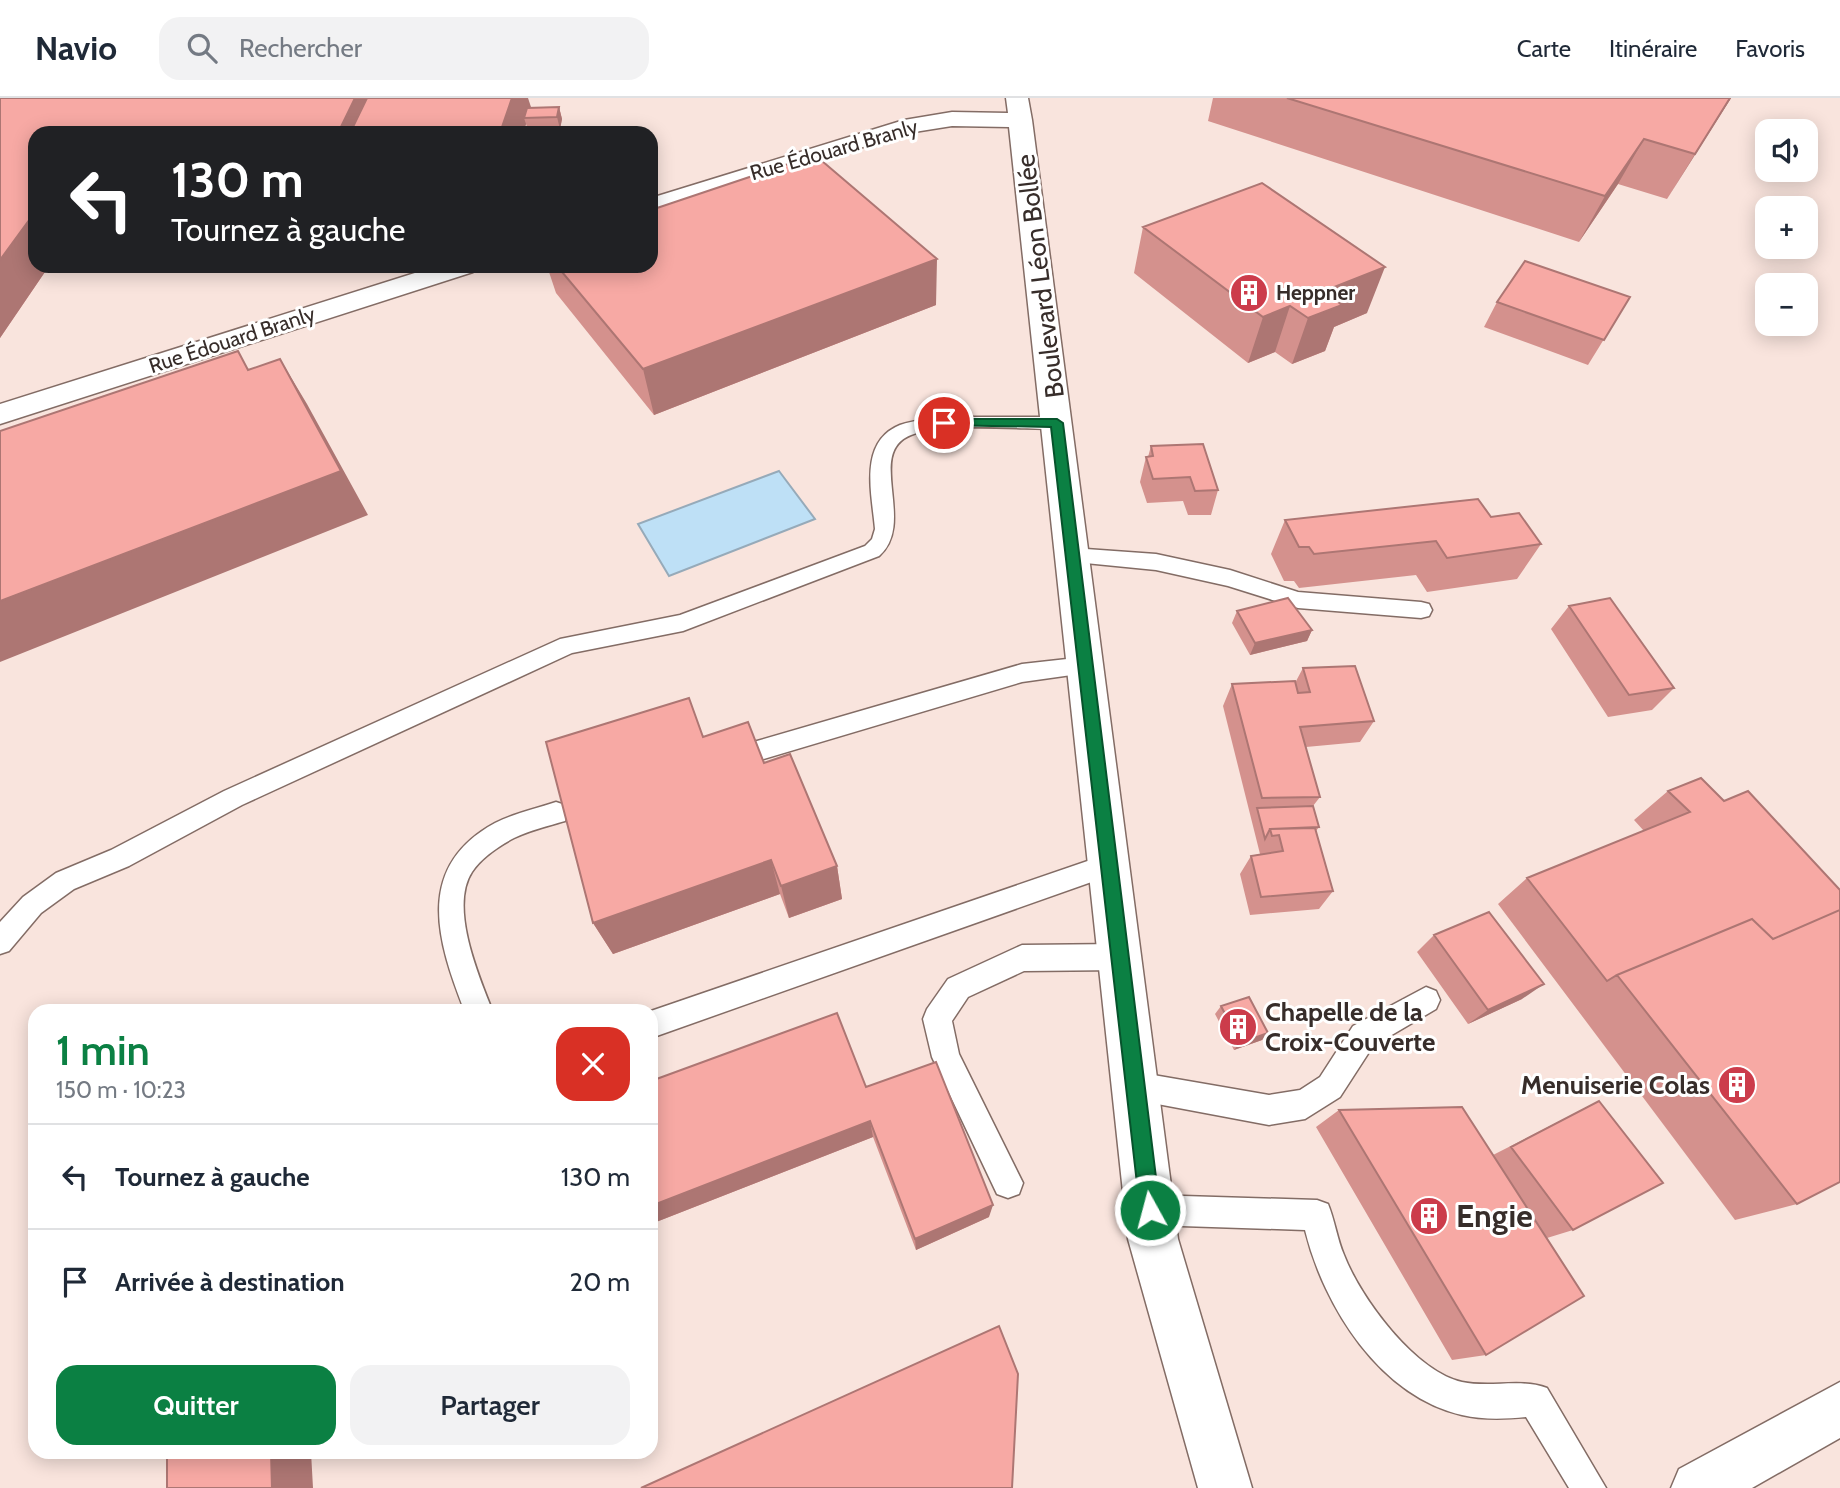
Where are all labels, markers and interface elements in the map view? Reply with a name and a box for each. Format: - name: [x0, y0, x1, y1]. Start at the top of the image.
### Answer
- search box: [159, 17, 649, 80]
- text: Navio: [35, 28, 117, 68]
- icon: search: [183, 29, 221, 67]
- text: Rechercher: [239, 32, 362, 64]
- text: Carte: [1517, 34, 1571, 63]
- text: Itinéraire: [1609, 34, 1697, 63]
- text: Favoris: [1735, 34, 1805, 63]
- street label: Rue Édouard Branly: [747, 114, 921, 185]
- map controls: [1755, 119, 1818, 336]
- button: sound: [1755, 119, 1818, 182]
- text: 130 m: [171, 150, 304, 209]
- street label: Boulevard Léon Bollée: [1009, 152, 1071, 400]
- icon: left: [56, 154, 147, 245]
- button: +: [1755, 196, 1818, 259]
- text: Tournez à gauche: [171, 210, 405, 249]
- building icon: Heppner: [1228, 272, 1270, 314]
- button: −: [1755, 273, 1818, 336]
- place label: Heppner: [1276, 280, 1355, 305]
- street label: Rue Édouard Branly: [146, 301, 319, 378]
- pin: [914, 393, 974, 453]
- icon: arrive: [925, 404, 963, 442]
- place label: Chapelle de la Croix-Couverte: [1265, 996, 1435, 1058]
- building icon: Chapelle de la Croix-Couverte: [1217, 1006, 1259, 1048]
- text: 1 min: [56, 1024, 150, 1076]
- button: close: [556, 1027, 630, 1101]
- building icon: Menuiserie Colas: [1716, 1064, 1758, 1106]
- place label: Menuiserie Colas: [1521, 1069, 1710, 1101]
- text: 150 m · 10:23: [56, 1076, 186, 1104]
- icon: left: [56, 1158, 94, 1196]
- text: Tournez à gauche: [115, 1161, 310, 1193]
- text: 130 m: [561, 1161, 630, 1193]
- position arrow: [1113, 1173, 1187, 1247]
- building icon: Engie: [1408, 1195, 1450, 1237]
- place label: Engie: [1456, 1196, 1533, 1235]
- icon: arrive: [56, 1263, 94, 1301]
- text: Arrivée à destination: [115, 1266, 345, 1298]
- text: 20 m: [570, 1266, 630, 1298]
- button: Quitter: [56, 1365, 336, 1445]
- button: Partager: [350, 1365, 630, 1445]

